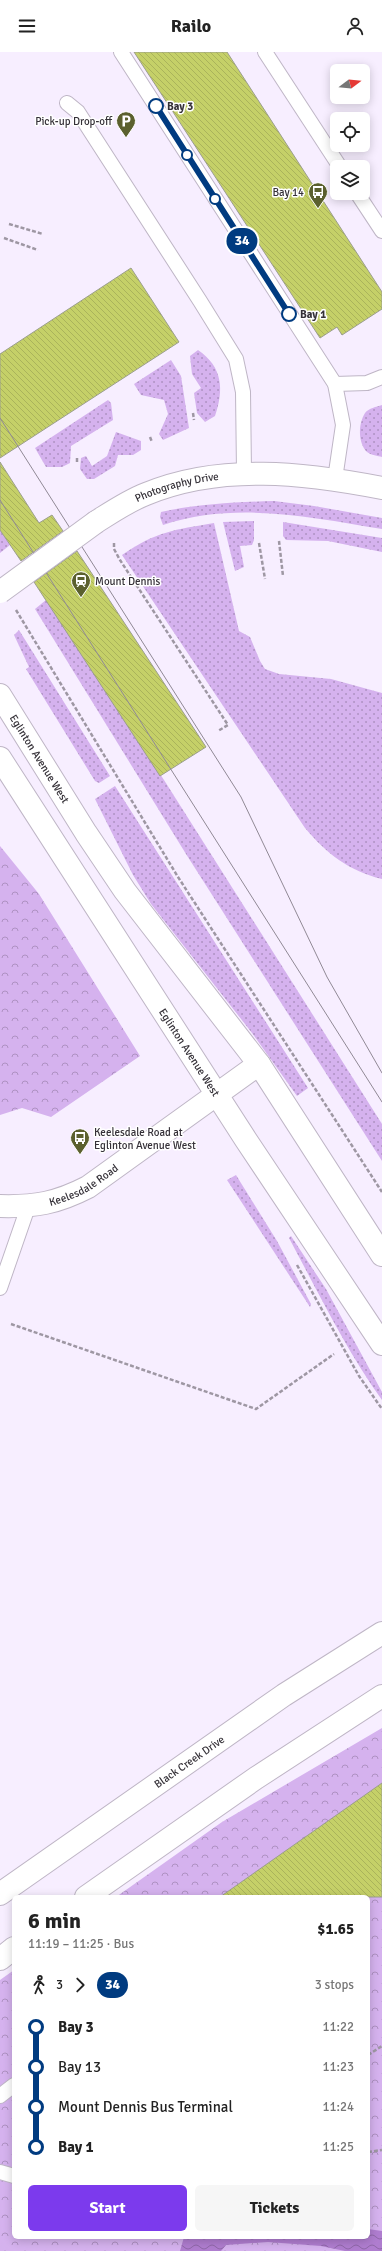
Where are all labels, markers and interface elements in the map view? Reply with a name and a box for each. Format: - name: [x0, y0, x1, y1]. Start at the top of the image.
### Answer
- icon: menu: [16, 15, 38, 37]
- text: Railo: [171, 15, 211, 37]
- icon: person: [344, 15, 366, 37]
- north arrow: [330, 64, 370, 104]
- map controls: [330, 64, 370, 200]
- marker: Bay 3: [148, 98, 164, 114]
- place label: Bay 3: [167, 100, 193, 113]
- parking icon: Pick-up Drop-off: [115, 110, 137, 138]
- button: locate: [330, 112, 370, 152]
- place label: Pick-up Drop-off: [35, 115, 113, 128]
- unlabelled marker: [181, 149, 193, 161]
- button: layers: [330, 160, 370, 200]
- bus stop icon: Bay 14: [307, 181, 329, 209]
- place label: Bay 14: [272, 186, 304, 199]
- unlabelled marker: [209, 193, 221, 205]
- line badge: 34: [224, 228, 260, 254]
- text: 34: [234, 232, 250, 249]
- marker: Bay 1: [281, 306, 297, 322]
- place label: Bay 1: [300, 308, 326, 321]
- street label: Photography Drive: [133, 470, 219, 505]
- station icon: Mount Dennis: [70, 570, 92, 598]
- place label: Mount Dennis: [95, 575, 161, 588]
- street label: Eglinton Avenue West: [7, 712, 72, 806]
- street label: Eglinton Avenue West: [156, 1006, 222, 1099]
- place label: Keelesdale Road at Eglinton Avenue West: [94, 1126, 196, 1152]
- bus stop icon: Keelesdale Road at Eglinton Avenue West: [69, 1127, 91, 1155]
- street label: Keelesdale Road: [48, 1161, 121, 1209]
- street label: Black Creek Drive: [152, 1733, 227, 1791]
- text: 6 min: [28, 1907, 81, 1934]
- text: $1.65: [317, 1920, 354, 1938]
- text: 11:19 – 11:25 · Bus: [28, 1936, 134, 1952]
- icon: walk: [28, 1974, 50, 1996]
- icon: forward: [69, 1974, 91, 1996]
- text: 34: [105, 1976, 120, 1993]
- text: 3: [56, 1977, 63, 1993]
- text: 3 stops: [315, 1977, 354, 1993]
- text: Bay 3: [58, 2018, 94, 2036]
- text: 11:22: [322, 2019, 354, 2035]
- text: Bay 13: [58, 2058, 101, 2076]
- text: 11:23: [322, 2059, 354, 2075]
- text: Mount Dennis Bus Terminal: [58, 2098, 233, 2116]
- text: 11:24: [322, 2099, 354, 2115]
- text: Bay 1: [58, 2138, 94, 2156]
- text: 11:25: [322, 2139, 354, 2155]
- button: Start: [28, 2185, 187, 2231]
- button: Tickets: [195, 2185, 354, 2231]

